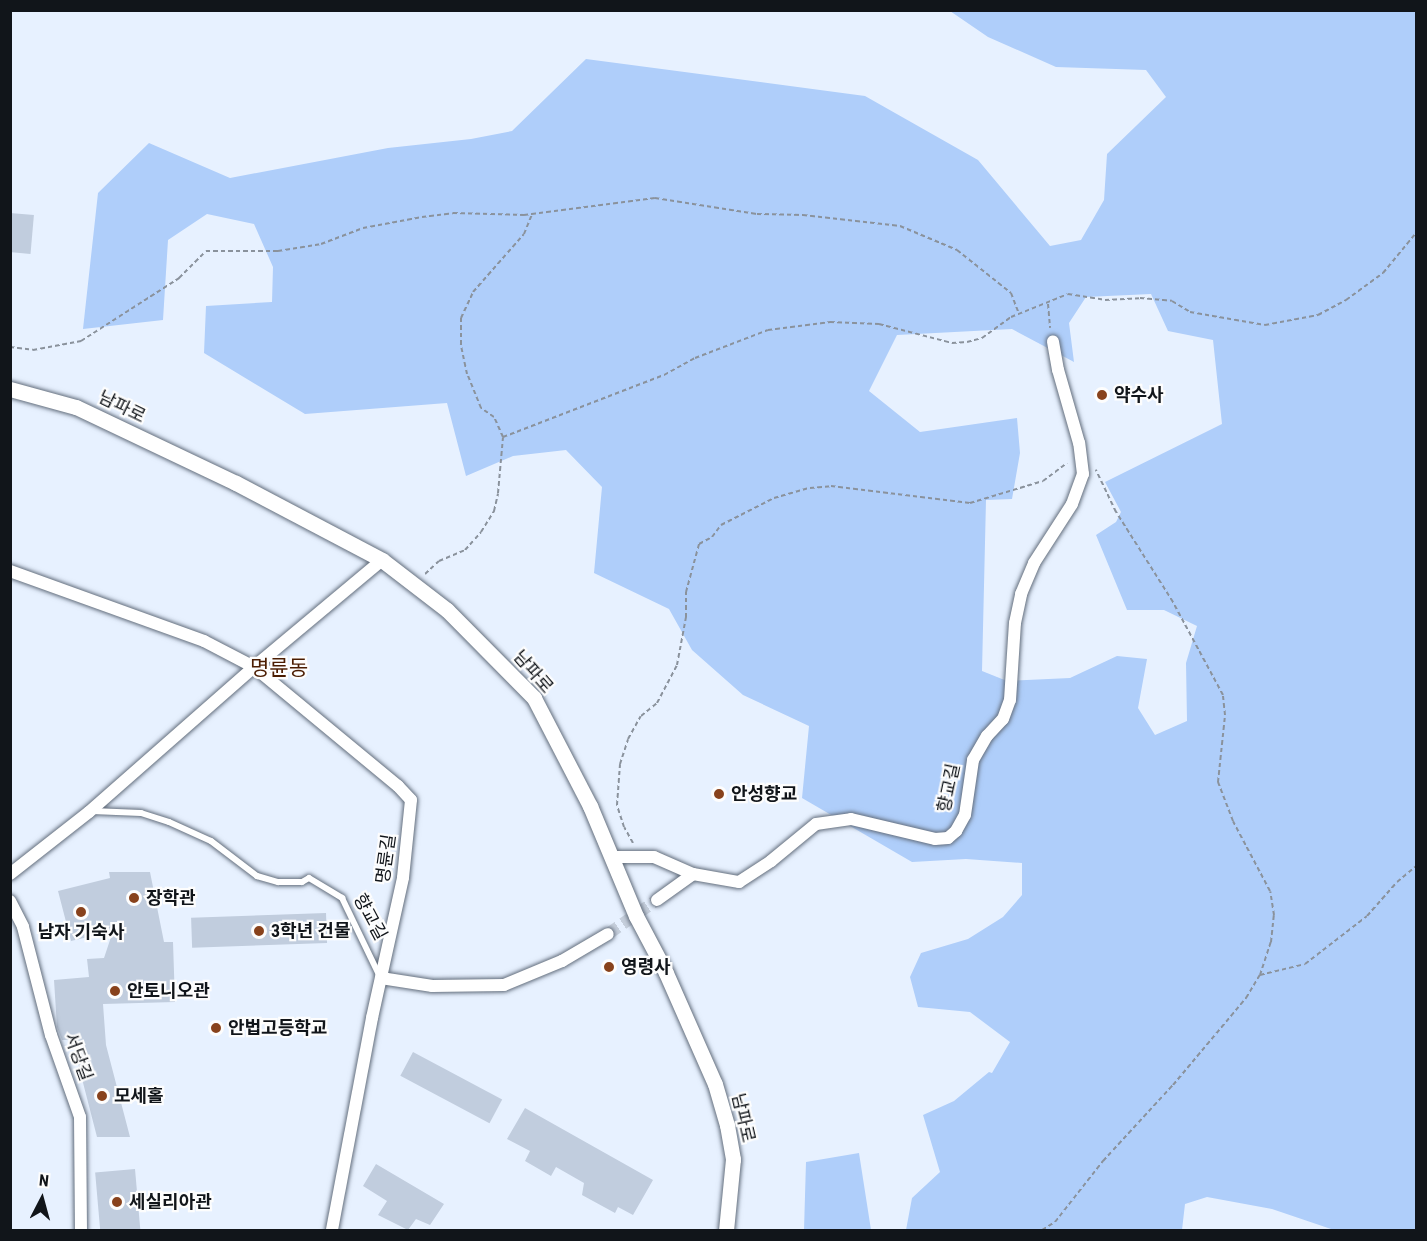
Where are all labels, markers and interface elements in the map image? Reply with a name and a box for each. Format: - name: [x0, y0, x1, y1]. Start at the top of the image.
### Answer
- place label: 약수사: [1114, 384, 1164, 406]
- street label: 남파로: [95, 386, 149, 428]
- marker: 약수사: [1095, 388, 1109, 402]
- street label: 남파로: [509, 646, 557, 698]
- district label: 명륜동: [250, 655, 308, 681]
- street label: 향교길: [933, 761, 965, 815]
- place label: 안성향교: [731, 783, 797, 805]
- marker: 안성향교: [712, 787, 726, 801]
- street label: 명륜길: [372, 833, 400, 885]
- place label: 장학관: [146, 887, 196, 909]
- street label: 향교길: [349, 890, 391, 944]
- marker: 장학관: [127, 891, 141, 905]
- marker: 남자 기숙사: [74, 905, 88, 919]
- place label: 3학년 건물: [271, 920, 350, 942]
- place label: 남자 기숙사: [38, 921, 124, 943]
- marker: 3학년 건물: [252, 924, 266, 938]
- place label: 영령사: [621, 956, 671, 978]
- marker: 영령사: [602, 960, 616, 974]
- place label: 안토니오관: [127, 980, 210, 1002]
- marker: 안토니오관: [108, 984, 122, 998]
- place label: 안법고등학교: [228, 1017, 327, 1039]
- marker: 안법고등학교: [209, 1021, 223, 1035]
- street label: 서당길: [59, 1030, 97, 1084]
- place label: 모세홀: [114, 1085, 164, 1107]
- marker: 모세홀: [95, 1089, 109, 1103]
- street label: 남파로: [727, 1091, 759, 1145]
- north arrow: [12, 1169, 72, 1229]
- text: N: [38, 1171, 50, 1191]
- place label: 세실리아관: [129, 1191, 212, 1213]
- marker: 세실리아관: [110, 1195, 124, 1209]

